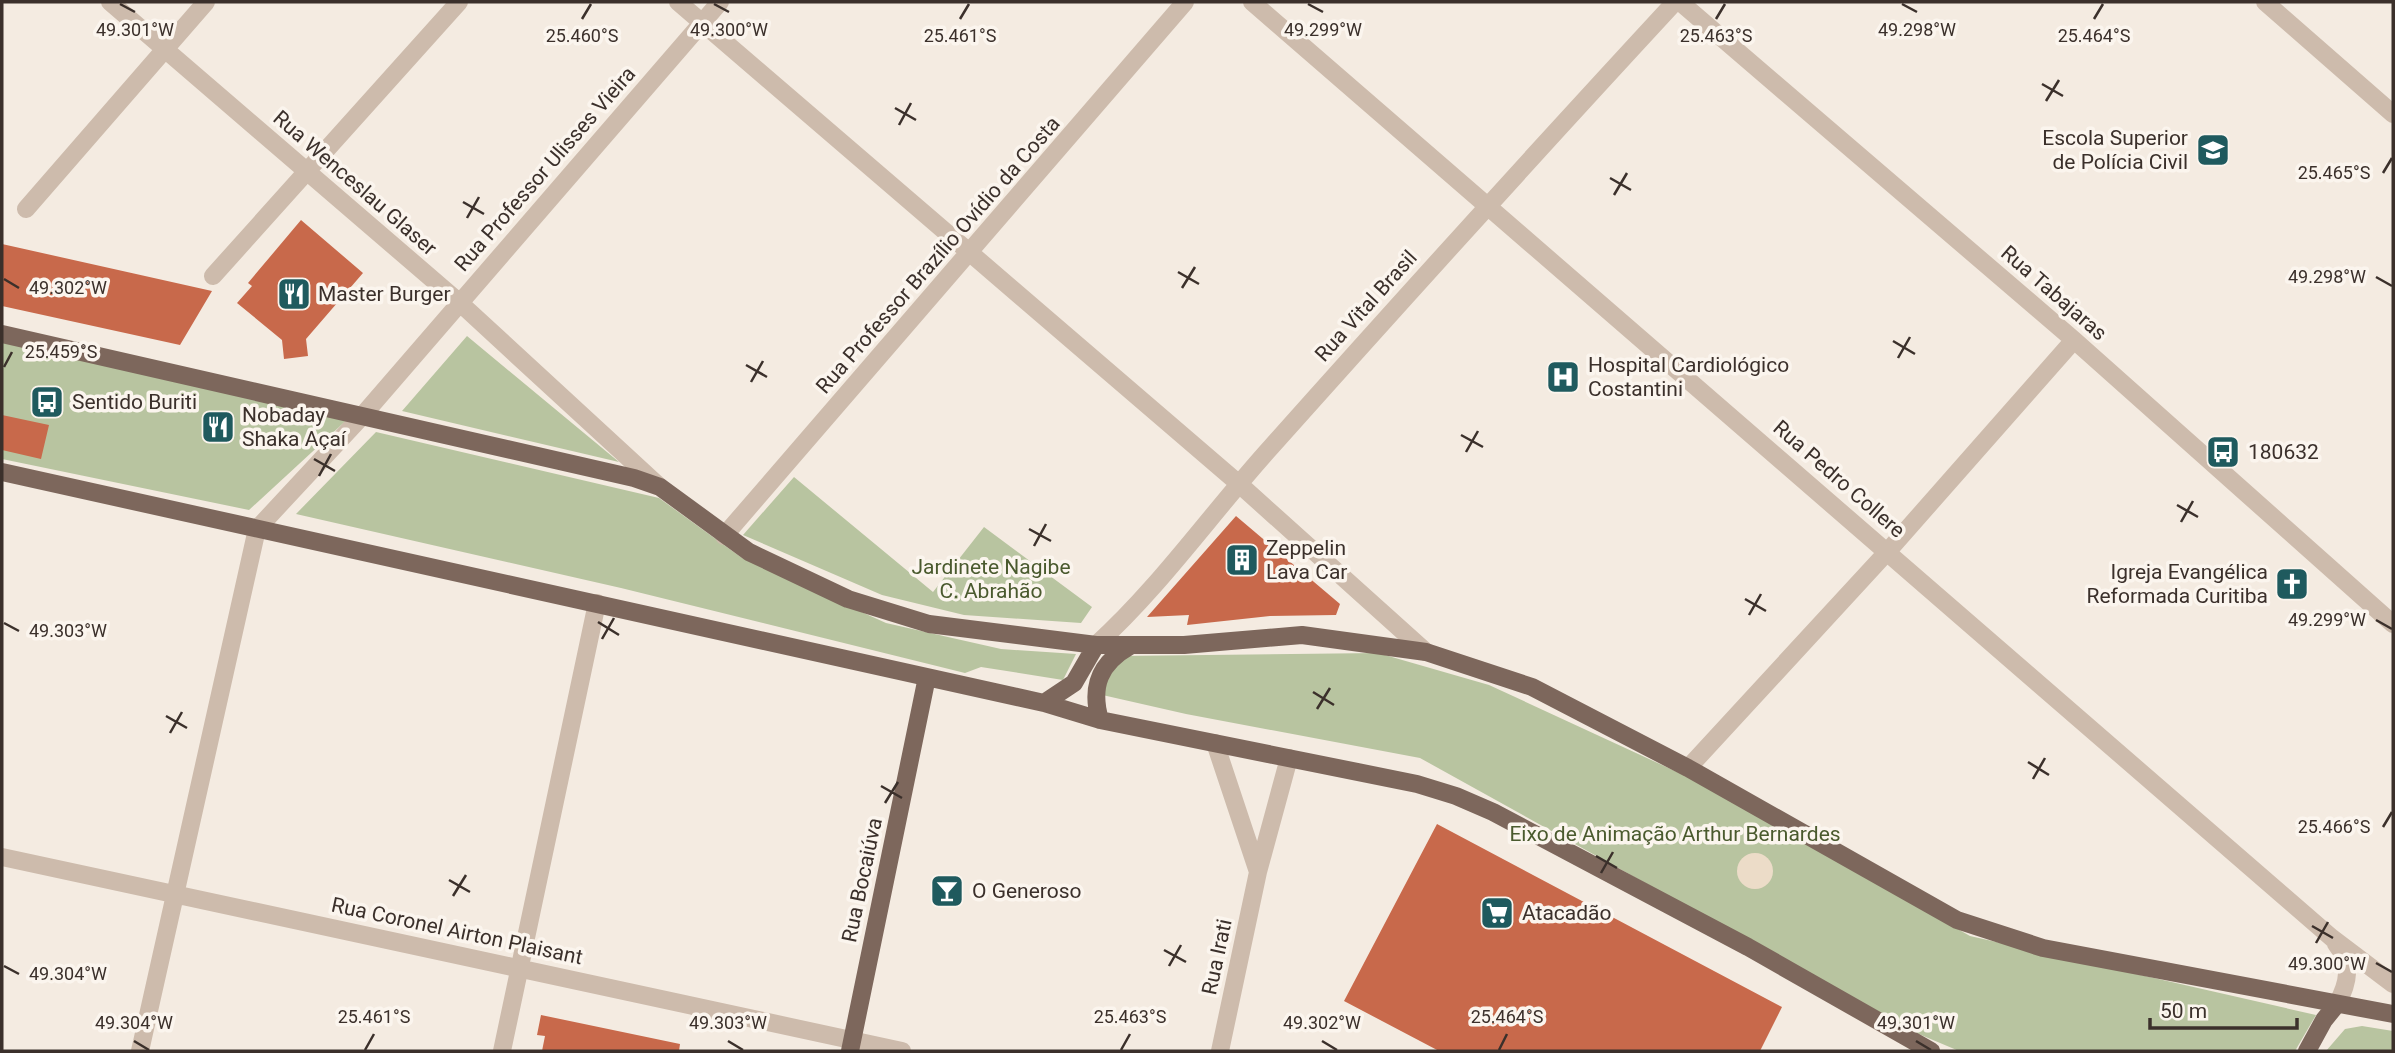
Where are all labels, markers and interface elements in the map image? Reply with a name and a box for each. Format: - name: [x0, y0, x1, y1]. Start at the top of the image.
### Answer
- text: 49.301°W: [96, 19, 174, 40]
- text: 49.300°W: [690, 19, 768, 40]
- text: 49.299°W: [1284, 19, 1362, 40]
- text: 49.298°W: [1878, 19, 1956, 40]
- text: 25.460°S: [546, 25, 619, 46]
- text: 25.461°S: [924, 25, 997, 46]
- text: 25.463°S: [1680, 25, 1753, 46]
- text: 25.464°S: [2058, 25, 2131, 46]
- street label: Rua Professor Ulisses Vieira: [450, 62, 640, 276]
- street label: Rua Wenceslau Glaser: [268, 106, 442, 260]
- street label: Rua Professor Brazílio Ovídio da Costa: [811, 112, 1065, 398]
- place label: Escola Superior de Polícia Civil: [2042, 126, 2188, 174]
- school or university icon: Escola Superior de Polícia Civil: [2194, 131, 2232, 169]
- text: 25.465°S: [2298, 162, 2371, 183]
- street label: Rua Tabajaras: [1996, 241, 2112, 345]
- street label: Rua Vital Brasil: [1310, 246, 1422, 366]
- text: 49.298°W: [2288, 266, 2366, 287]
- restaurant icon: Master Burger: [275, 275, 313, 313]
- text: 49.302°W: [29, 277, 107, 298]
- place label: Master Burger: [318, 282, 451, 306]
- text: 25.459°S: [25, 341, 98, 362]
- place label: Hospital Cardiológico Costantini: [1588, 353, 1789, 401]
- hospital icon: Hospital Cardiológico Costantini: [1544, 358, 1582, 396]
- bus stop icon: Sentido Buriti: [28, 383, 66, 421]
- place label: Sentido Buriti: [72, 390, 197, 414]
- place label: Nobaday Shaka Açaí: [242, 403, 347, 451]
- restaurant icon: Nobaday Shaka Açaí: [199, 408, 237, 446]
- street label: Rua Pedro Collere: [1768, 415, 1910, 543]
- bus stop icon: 180632: [2204, 433, 2242, 471]
- place label: 180632: [2248, 440, 2319, 464]
- place label: Zeppelin Lava Car: [1266, 536, 1347, 584]
- building icon: Zeppelin Lava Car: [1223, 541, 1261, 579]
- park label: Jardinete Nagibe C. Abrahão: [911, 555, 1071, 603]
- place label: Igreja Evangélica Reformada Curitiba: [2087, 560, 2268, 608]
- church icon: Igreja Evangélica Reformada Curitiba: [2273, 565, 2311, 603]
- text: 49.299°W: [2288, 609, 2366, 630]
- text: 49.303°W: [29, 620, 107, 641]
- street label: Rua Bocaiúva: [837, 816, 887, 944]
- text: 25.466°S: [2298, 816, 2371, 837]
- park label: Eixo de Animação Arthur Bernardes: [1509, 822, 1841, 846]
- bar icon: O Generoso: [928, 872, 966, 910]
- place label: O Generoso: [972, 879, 1082, 903]
- street label: Rua Coronel Airton Plaisant: [329, 893, 585, 969]
- supermarket icon: Atacadão: [1478, 894, 1516, 932]
- place label: Atacadão: [1522, 901, 1611, 925]
- street label: Rua Irati: [1197, 917, 1237, 997]
- text: 49.300°W: [2288, 953, 2366, 974]
- text: 49.304°W: [29, 963, 107, 984]
- scale bar: [2150, 986, 2297, 1030]
- text: 50 m: [2160, 999, 2207, 1023]
- text: 25.461°S: [338, 1006, 411, 1027]
- text: 25.463°S: [1094, 1006, 1167, 1027]
- text: 25.464°S: [1471, 1006, 1544, 1027]
- text: 49.304°W: [95, 1012, 173, 1033]
- text: 49.303°W: [689, 1012, 767, 1033]
- text: 49.302°W: [1283, 1012, 1361, 1033]
- text: 49.301°W: [1877, 1012, 1955, 1033]

